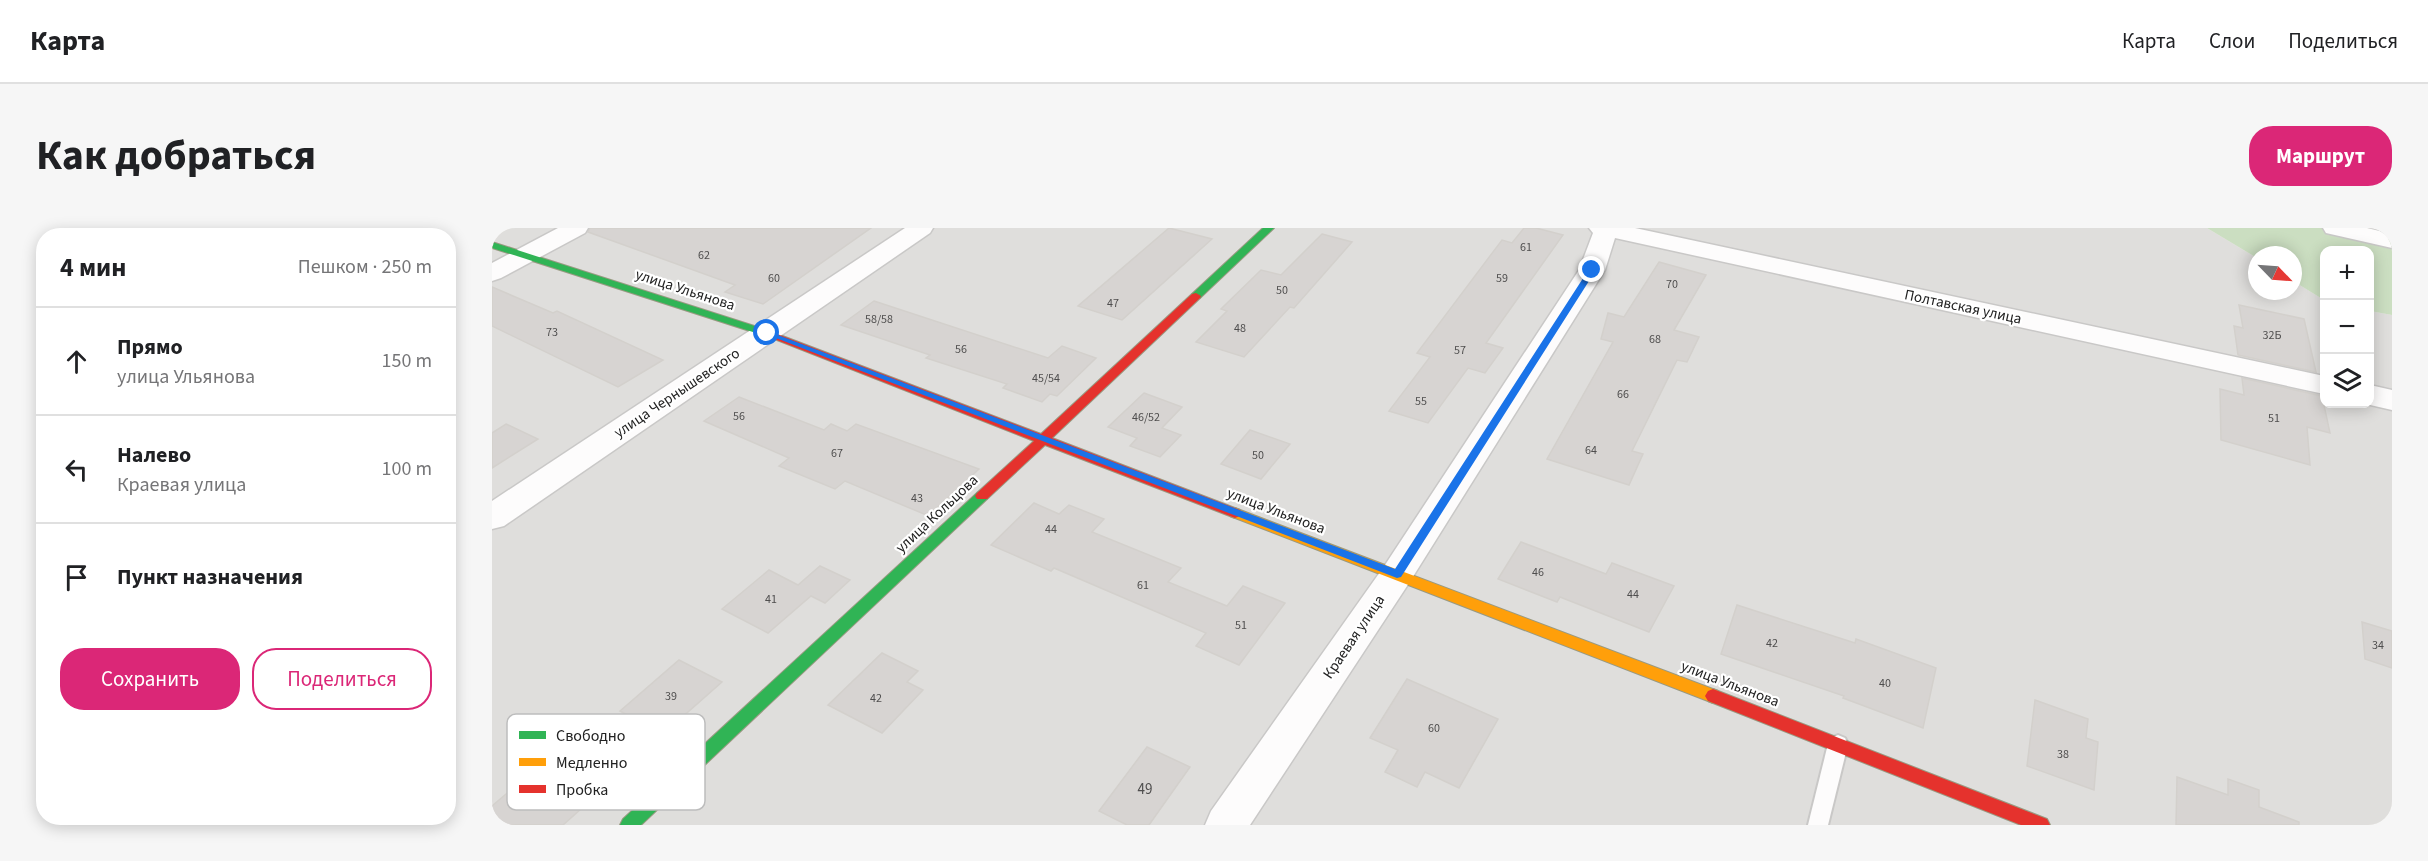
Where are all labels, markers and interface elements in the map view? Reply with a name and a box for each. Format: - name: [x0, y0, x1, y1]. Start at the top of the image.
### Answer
- text: Карта: [30, 21, 105, 61]
- text: Карта: [2122, 26, 2176, 56]
- text: Слои: [2209, 26, 2255, 56]
- text: Поделиться: [2288, 26, 2398, 56]
- text: Как добраться: [36, 126, 316, 186]
- button: Маршрут: [2249, 126, 2392, 186]
- house number: 61: [1520, 239, 1532, 256]
- north arrow: [2248, 246, 2302, 300]
- map controls: [2320, 246, 2374, 408]
- button: +: [2320, 246, 2374, 300]
- house number: 62: [698, 247, 710, 264]
- text: 4 мин: [60, 249, 126, 286]
- text: Пешком · 250 m: [298, 253, 432, 281]
- route end: [1578, 256, 1604, 282]
- street label: улица Ульянова: [633, 264, 737, 316]
- house number: 60: [768, 270, 780, 287]
- house number: 59: [1496, 270, 1508, 287]
- house number: 70: [1666, 276, 1678, 293]
- house number: 50: [1276, 282, 1288, 299]
- street label: Полтавская улица: [1902, 284, 2024, 330]
- house number: 47: [1107, 295, 1119, 312]
- button: −: [2320, 300, 2374, 354]
- house number: 58/58: [865, 311, 893, 328]
- route start: [753, 319, 779, 345]
- house number: 48: [1234, 320, 1246, 337]
- house number: 73: [546, 324, 558, 341]
- house number: 32Б: [2263, 327, 2281, 344]
- text: Прямо: [117, 331, 183, 363]
- house number: 68: [1649, 331, 1661, 348]
- house number: 56: [955, 341, 967, 358]
- house number: 57: [1454, 342, 1466, 359]
- street label: улица Чернышевского: [610, 343, 744, 443]
- icon: ahead: [60, 345, 93, 378]
- text: 150 m: [382, 347, 432, 375]
- button: layers: [2320, 354, 2374, 408]
- text: улица Ульянова: [117, 363, 255, 391]
- house number: 45/54: [1032, 370, 1060, 387]
- house number: 66: [1617, 386, 1629, 403]
- house number: 55: [1415, 393, 1427, 410]
- house number: 56: [733, 408, 745, 425]
- house number: 46/52: [1132, 409, 1160, 426]
- house number: 51: [2268, 410, 2280, 427]
- text: Налево: [117, 439, 191, 471]
- house number: 64: [1585, 442, 1597, 459]
- house number: 67: [831, 445, 843, 462]
- house number: 50: [1252, 447, 1264, 464]
- icon: left: [60, 453, 93, 486]
- text: 100 m: [382, 455, 432, 483]
- street label: улица Кольцова: [891, 470, 983, 558]
- text: Краевая улица: [117, 471, 246, 499]
- street label: улица Ульянова: [1224, 483, 1328, 539]
- house number: 43: [911, 490, 923, 507]
- house number: 44: [1045, 521, 1057, 538]
- icon: arrive: [60, 561, 93, 594]
- text: Пункт назначения: [117, 561, 303, 593]
- house number: 46: [1532, 564, 1544, 581]
- house number: 61: [1137, 577, 1149, 594]
- house number: 44: [1627, 586, 1639, 603]
- house number: 41: [765, 591, 777, 608]
- street label: Краевая улица: [1318, 591, 1390, 683]
- house number: 51: [1235, 617, 1247, 634]
- house number: 42: [1766, 635, 1778, 652]
- house number: 34: [2372, 637, 2384, 654]
- button: Сохранить: [60, 648, 240, 710]
- button: Поделиться: [252, 648, 432, 710]
- street label: улица Ульянова: [1678, 656, 1782, 712]
- house number: 40: [1879, 675, 1891, 692]
- house number: 39: [665, 688, 677, 705]
- house number: 42: [870, 690, 882, 707]
- legend: [507, 714, 705, 810]
- house number: 60: [1428, 720, 1440, 737]
- text: Свободно: [556, 725, 626, 747]
- house number: 38: [2057, 746, 2069, 763]
- text: Медленно: [556, 752, 627, 774]
- text: Пробка: [556, 779, 608, 801]
- house number: 49: [1138, 779, 1152, 800]

